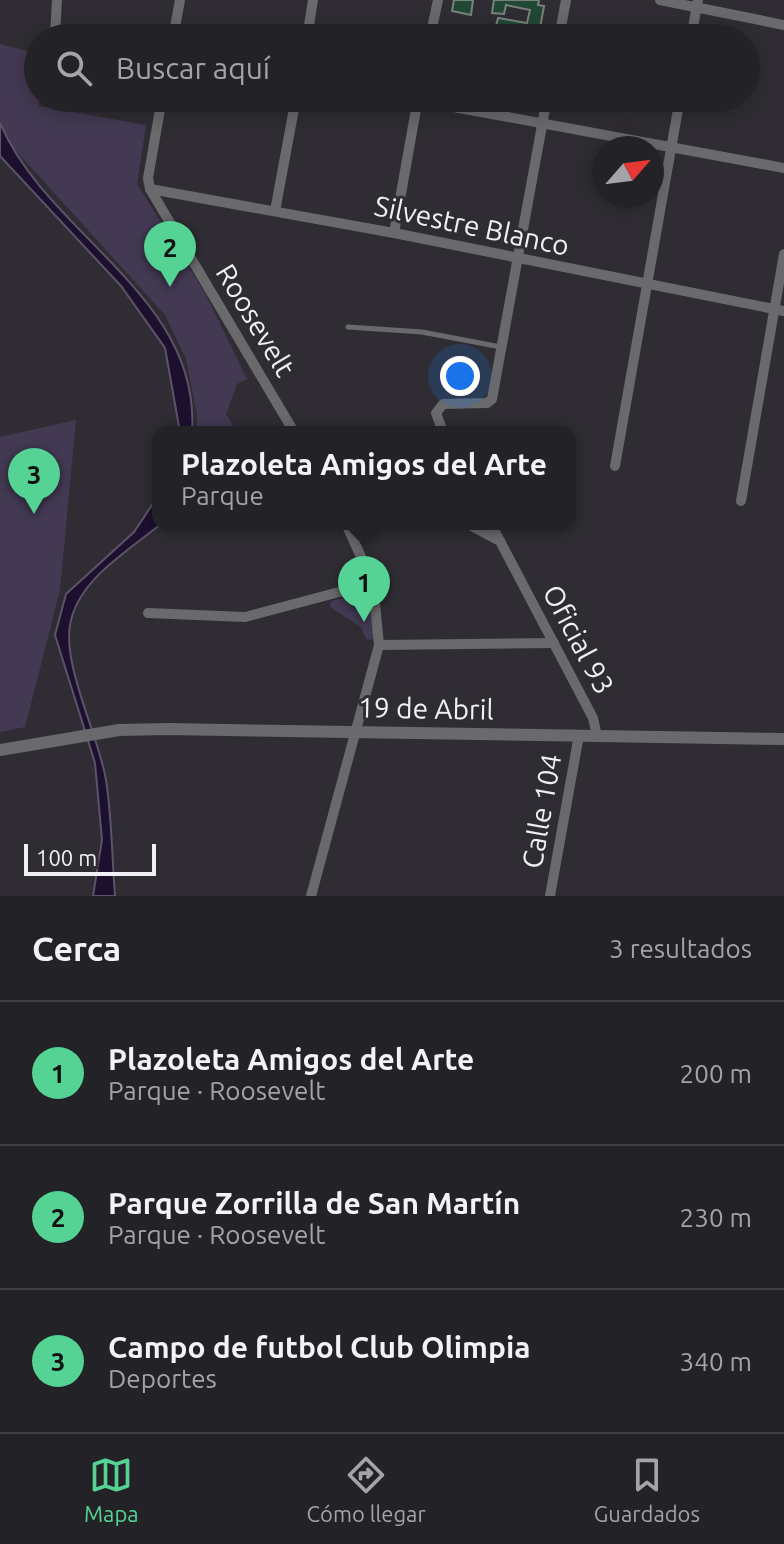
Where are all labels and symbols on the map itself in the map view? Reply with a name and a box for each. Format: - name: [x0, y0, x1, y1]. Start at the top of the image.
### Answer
- north arrow: [592, 136, 664, 208]
- street label: Silvestre Blanco: [372, 189, 572, 261]
- pin: 2: [144, 221, 196, 287]
- street label: Roosevelt: [210, 258, 302, 382]
- your location: [440, 356, 480, 396]
- pin: 3: [8, 448, 60, 514]
- pin: 1: [338, 556, 390, 622]
- street label: Oficial 93: [537, 579, 621, 699]
- street label: 19 de Abril: [358, 691, 494, 725]
- street label: Calle 104: [516, 751, 566, 871]
- scale bar: [24, 840, 156, 876]

